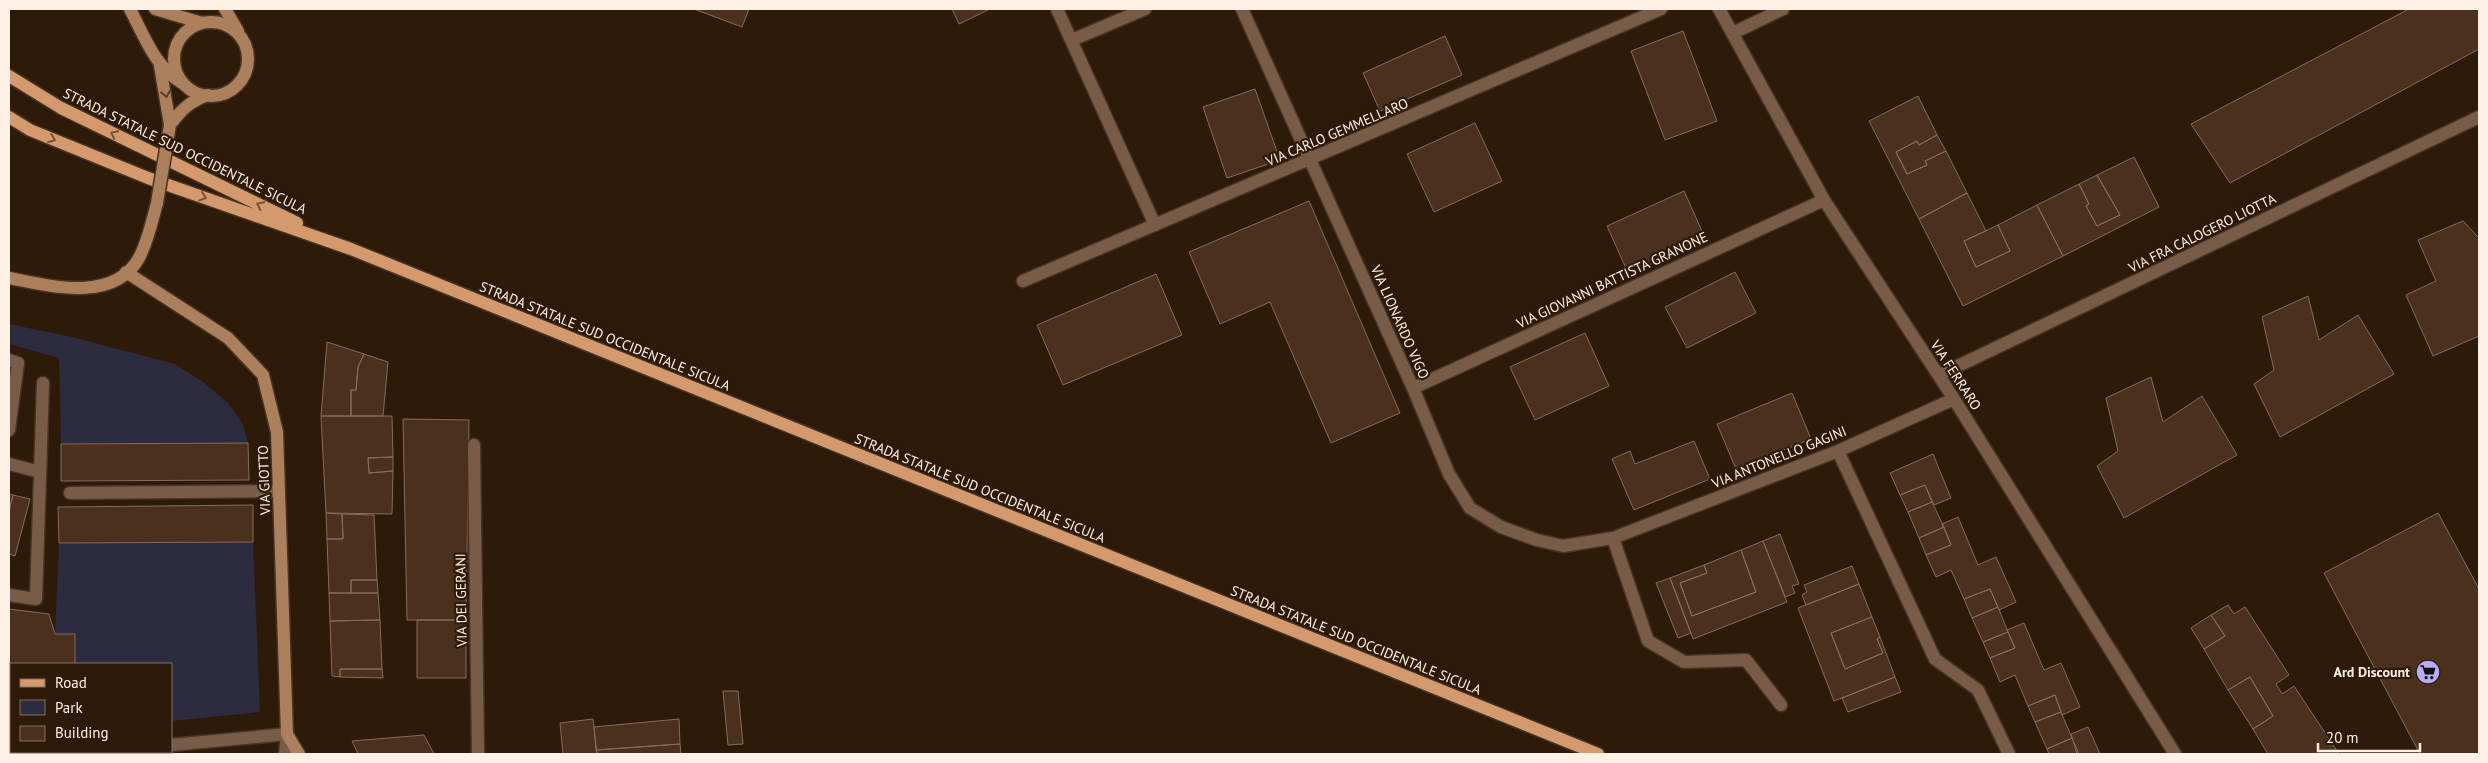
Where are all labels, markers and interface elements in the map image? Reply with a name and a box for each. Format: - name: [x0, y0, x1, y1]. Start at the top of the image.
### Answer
- street label: STRADA STATALE SUD OCCIDENTALE SICULA: [60, 84, 311, 218]
- one-way arrow: [160, 90, 170, 99]
- street label: VIA CARLO GEMMELLARO: [1262, 94, 1411, 171]
- one-way arrow: [110, 129, 119, 140]
- one-way arrow: [47, 133, 56, 143]
- street label: VIA FRA CALOGERO LIOTTA: [2124, 189, 2279, 277]
- one-way arrow: [199, 191, 207, 201]
- one-way arrow: [256, 200, 265, 211]
- street label: VIA GIOVANNI BATTISTA GRANONE: [1513, 228, 1711, 333]
- street label: VIA LIONARDO VIGO: [1366, 261, 1433, 382]
- street label: STRADA STATALE SUD OCCIDENTALE SICULA: [477, 277, 734, 395]
- street label: VIA FERRARO: [1926, 336, 1985, 413]
- street label: VIA ANTONELLO GAGINI: [1708, 422, 1849, 493]
- street label: STRADA STATALE SUD OCCIDENTALE SICULA: [852, 429, 1109, 547]
- street label: VIA GIOTTO: [254, 445, 274, 516]
- street label: VIA DEI GERANI: [451, 553, 471, 648]
- street label: STRADA STATALE SUD OCCIDENTALE SICULA: [1228, 581, 1485, 699]
- supermarket icon: Ard Discount: [2415, 659, 2441, 685]
- legend: [10, 663, 172, 753]
- place label: Ard Discount: [2333, 663, 2410, 681]
- text: Road: [55, 673, 87, 692]
- text: Park: [55, 698, 83, 717]
- scale bar: [2318, 720, 2420, 752]
- text: Building: [55, 723, 109, 742]
- text: 20 m: [2326, 728, 2359, 747]

